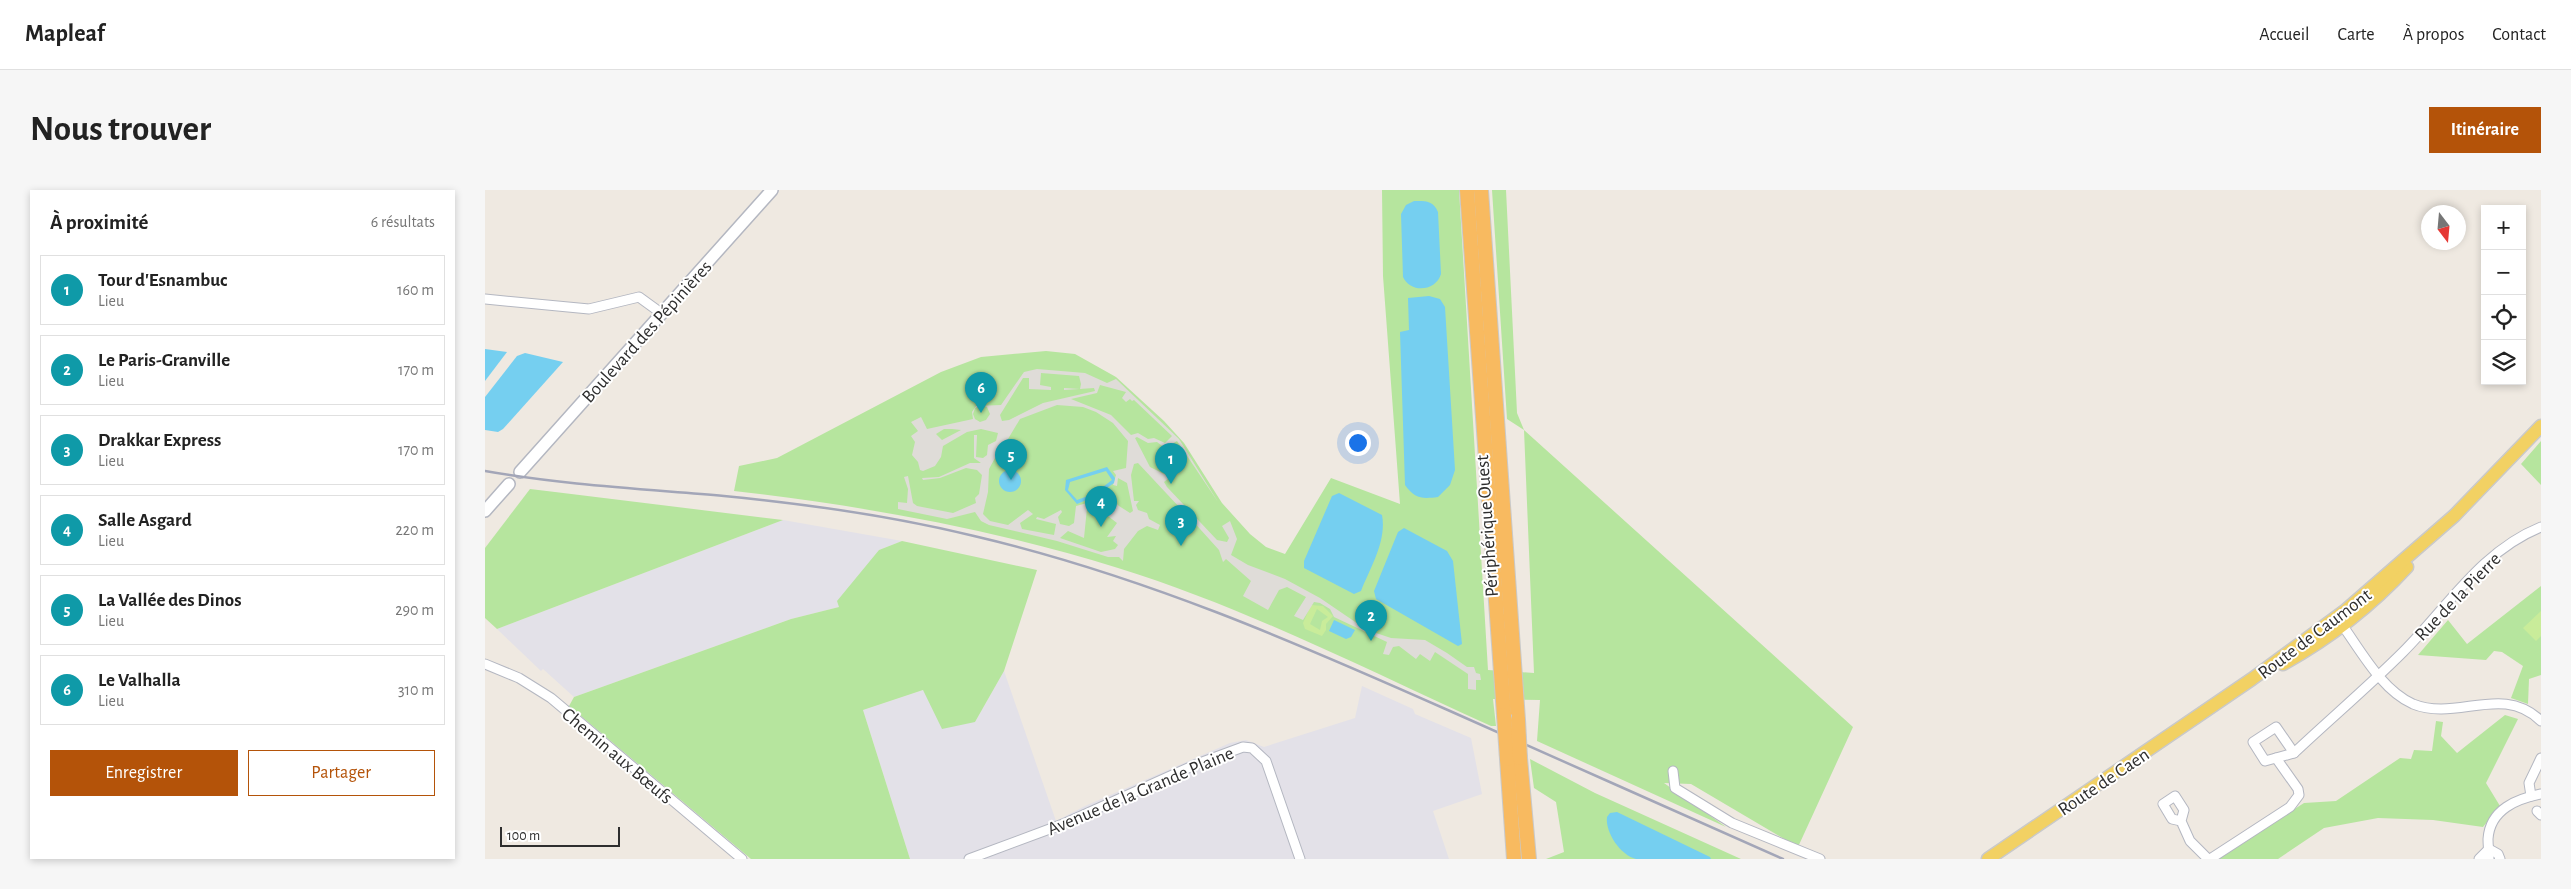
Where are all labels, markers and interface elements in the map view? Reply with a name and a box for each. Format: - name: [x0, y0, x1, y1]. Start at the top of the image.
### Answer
- text: Mapleaf: [25, 22, 105, 46]
- text: Accueil: [2259, 26, 2310, 44]
- text: Carte: [2338, 26, 2375, 44]
- text: À propos: [2403, 26, 2464, 44]
- text: Contact: [2492, 26, 2546, 44]
- button: Itinéraire: [2429, 107, 2541, 153]
- text: Nous trouver: [30, 112, 211, 147]
- north arrow: [2421, 205, 2466, 250]
- map controls: [2481, 205, 2526, 385]
- button: +: [2481, 205, 2526, 250]
- text: À proximité: [50, 212, 148, 233]
- text: 6 résultats: [371, 214, 435, 230]
- button: −: [2481, 250, 2526, 295]
- street label: Boulevard des Pépinières: [579, 257, 716, 407]
- text: Tour d'Esnambuc: [98, 271, 227, 290]
- text: 1: [64, 282, 70, 298]
- text: 160 m: [397, 282, 434, 298]
- text: Lieu: [98, 293, 124, 309]
- button: locate: [2481, 295, 2526, 340]
- button: layers: [2481, 340, 2526, 385]
- text: Le Paris-Granville: [98, 351, 230, 370]
- text: 2: [63, 362, 71, 378]
- text: 170 m: [398, 362, 434, 378]
- pin: 6: [965, 372, 997, 413]
- text: Lieu: [98, 373, 124, 389]
- your location: [1345, 430, 1371, 456]
- text: Drakkar Express: [98, 431, 221, 450]
- pin: 5: [995, 439, 1027, 480]
- text: 3: [64, 442, 70, 458]
- text: 170 m: [398, 442, 434, 458]
- pin: 1: [1155, 443, 1187, 484]
- text: Lieu: [98, 453, 124, 469]
- street label: Périphérique Ouest: [1473, 454, 1502, 598]
- pin: 4: [1085, 486, 1117, 527]
- pin: 3: [1165, 505, 1197, 546]
- text: Salle Asgard: [98, 511, 192, 530]
- text: 4: [63, 522, 71, 538]
- text: 220 m: [396, 522, 434, 538]
- text: Lieu: [98, 533, 124, 549]
- street label: Rue de la Pierre: [2412, 549, 2505, 645]
- street label: Route de Caumont: [2255, 585, 2375, 683]
- text: La Vallée des Dinos: [98, 591, 242, 610]
- pin: 2: [1355, 600, 1387, 641]
- text: 5: [64, 602, 70, 618]
- text: 290 m: [395, 602, 434, 618]
- text: Lieu: [98, 613, 124, 629]
- text: Le Valhalla: [98, 671, 181, 690]
- text: 6: [63, 682, 71, 698]
- text: 310 m: [398, 682, 434, 698]
- text: Lieu: [98, 693, 124, 709]
- street label: Chemin aux Bœufs: [558, 704, 676, 808]
- street label: Avenue de la Grande Plaine: [1045, 743, 1237, 839]
- street label: Route de Caen: [2055, 745, 2153, 820]
- button: Enregistrer: [50, 750, 238, 796]
- button: Partager: [248, 750, 435, 796]
- scale bar: [500, 824, 620, 847]
- text: 100 m: [507, 829, 540, 843]

